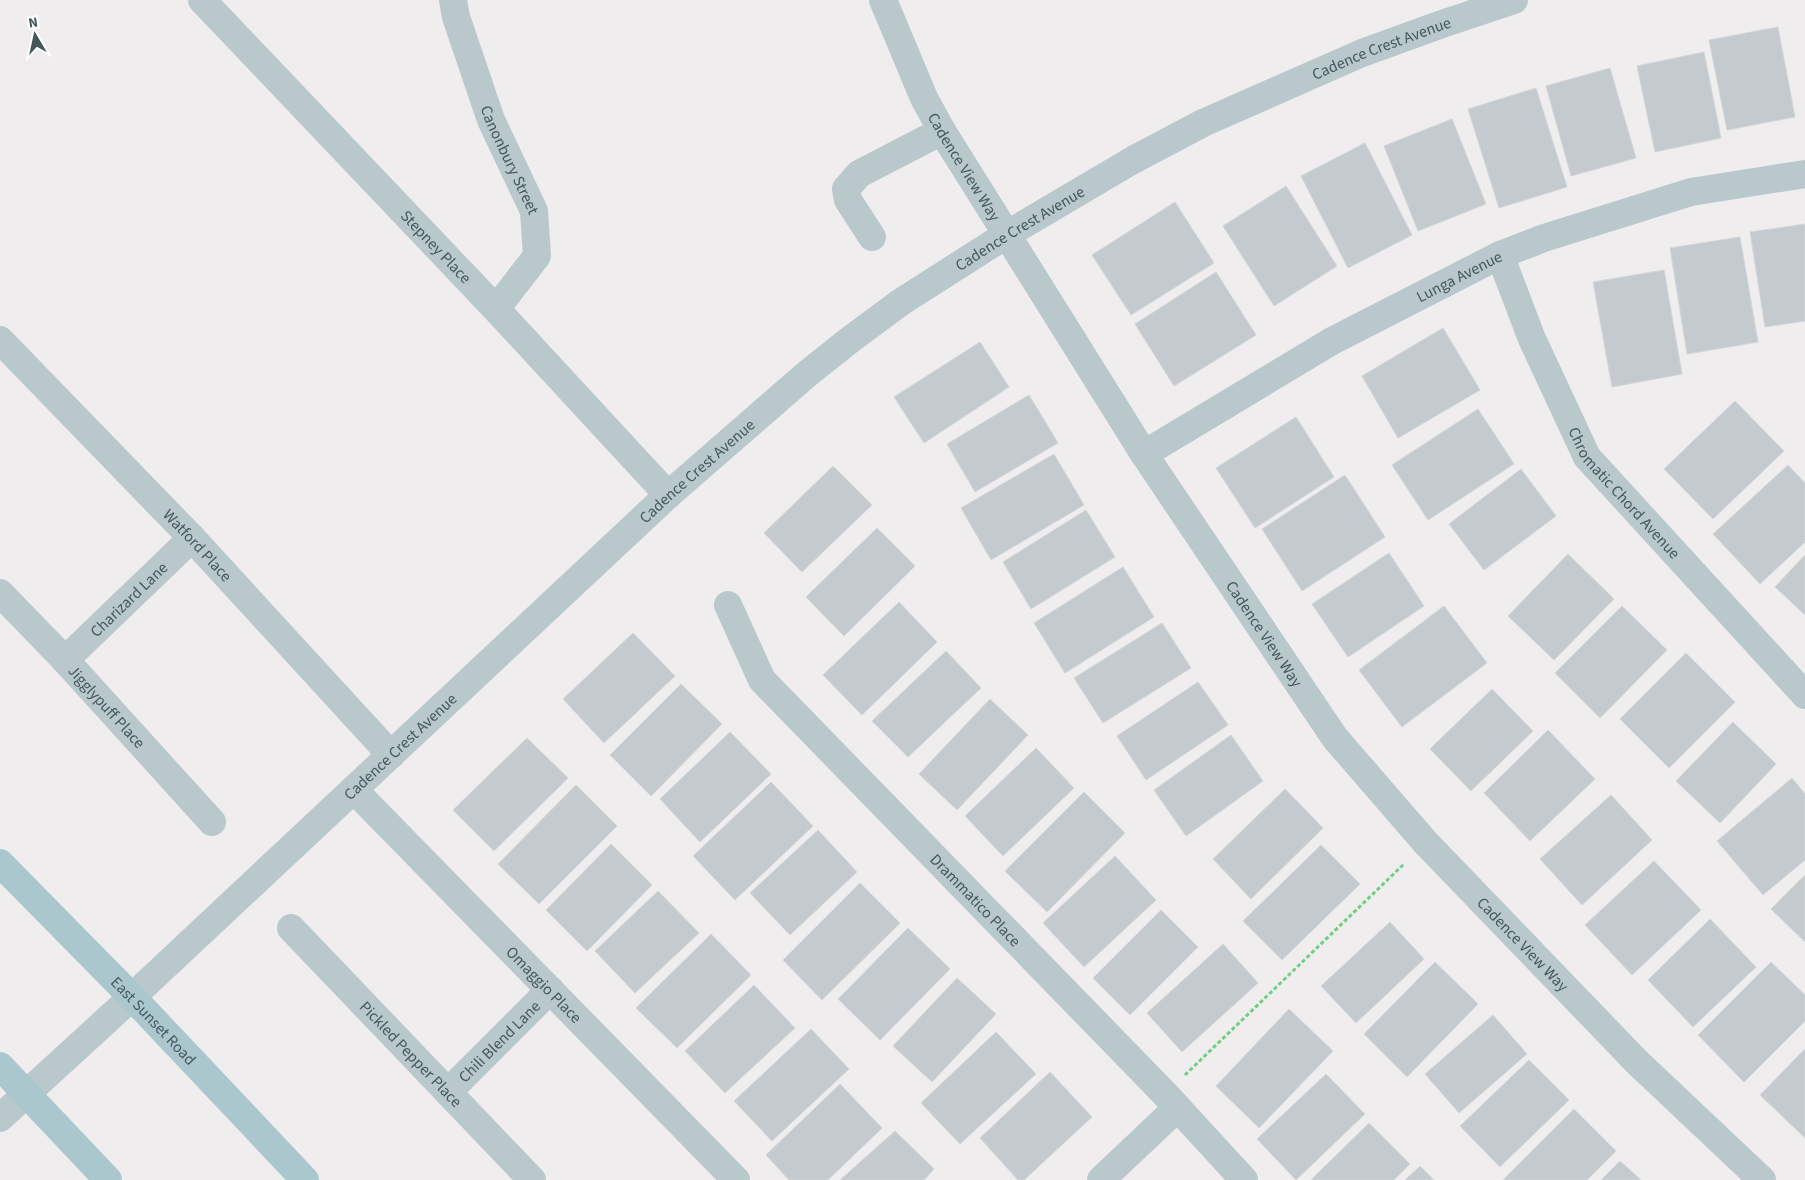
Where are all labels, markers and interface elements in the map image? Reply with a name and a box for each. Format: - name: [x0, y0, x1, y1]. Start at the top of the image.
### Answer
- north arrow: [10, 10, 60, 60]
- street label: Cadence Crest Avenue: [1309, 12, 1454, 86]
- text: N: [27, 13, 39, 34]
- street label: Canonbury Street: [475, 103, 544, 219]
- street label: Cadence View Way: [922, 109, 1006, 226]
- street label: Cadence Crest Avenue: [951, 181, 1089, 277]
- street label: Stepney Place: [395, 205, 476, 289]
- street label: Lunga Avenue: [1413, 246, 1506, 308]
- street label: Cadence Crest Avenue: [635, 414, 760, 529]
- street label: Chromatic Chord Avenue: [1562, 424, 1685, 564]
- street label: Watford Place: [158, 504, 237, 587]
- street label: Charizard Lane: [85, 557, 173, 642]
- street label: Cadence View Way: [1220, 576, 1308, 692]
- street label: Jigglypuff Place: [63, 661, 150, 754]
- street label: Cadence Crest Avenue: [339, 688, 462, 805]
- street label: Drammatico Place: [925, 849, 1026, 952]
- street label: Cadence View Way: [1472, 892, 1574, 997]
- street label: Omaggio Place: [501, 942, 587, 1029]
- street label: East Sunset Road: [105, 972, 201, 1070]
- street label: Pickled Pepper Place: [354, 996, 467, 1113]
- street label: Chili Blend Lane: [454, 996, 546, 1088]

